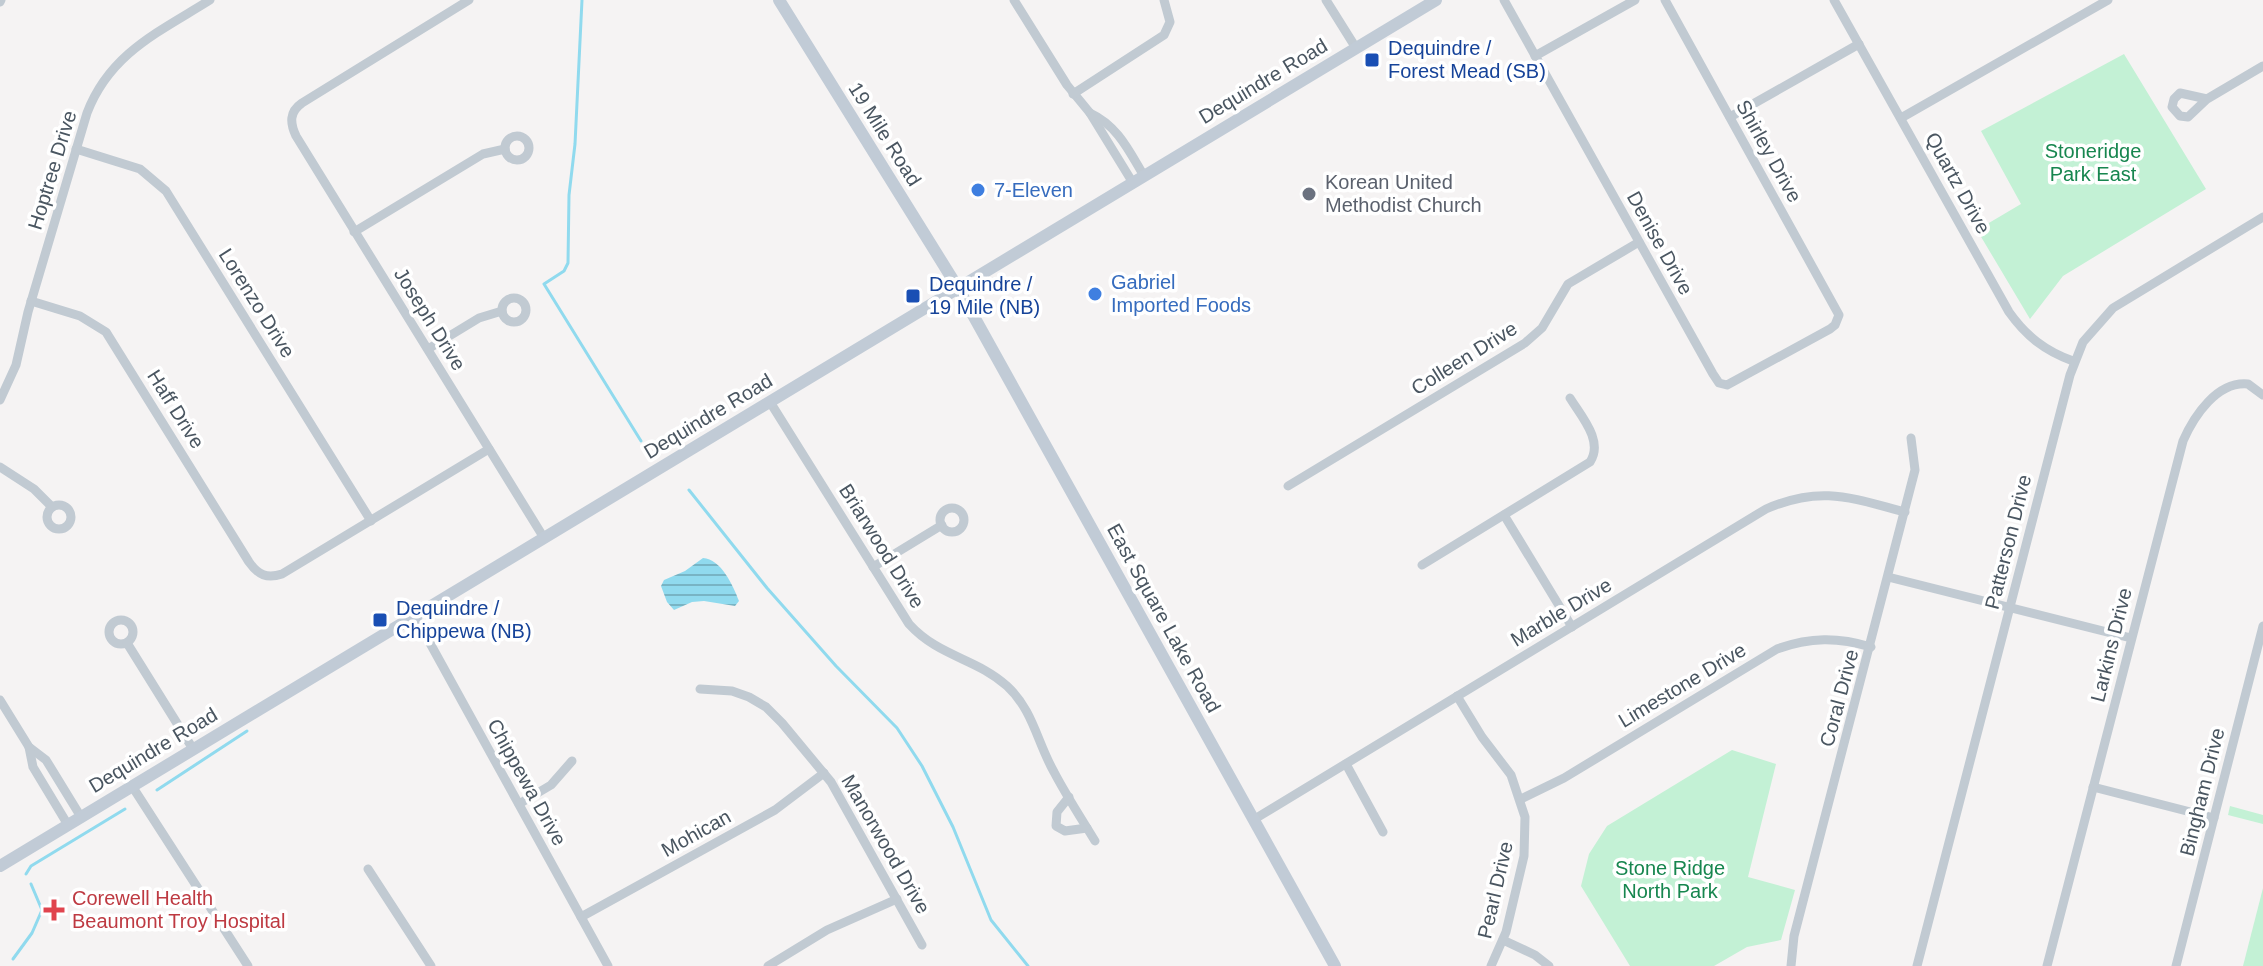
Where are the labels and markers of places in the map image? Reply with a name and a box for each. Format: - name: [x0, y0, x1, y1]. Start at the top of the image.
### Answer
- place label: Dequindre / Forest Mead (SB): [1388, 37, 1546, 82]
- marker: Dequindre / Forest Mead (SB): [1363, 51, 1381, 69]
- place label: Korean United Methodist Church: [1325, 171, 1482, 216]
- place label: 7-Eleven: [994, 179, 1073, 201]
- marker: 7-Eleven: [969, 181, 987, 199]
- marker: Korean United Methodist Church: [1300, 185, 1318, 203]
- place label: Gabriel Imported Foods: [1111, 271, 1251, 316]
- place label: Dequindre / 19 Mile (NB): [929, 273, 1040, 318]
- marker: Gabriel Imported Foods: [1086, 285, 1104, 303]
- marker: Dequindre / 19 Mile (NB): [904, 287, 922, 305]
- place label: Dequindre / Chippewa (NB): [396, 597, 532, 642]
- marker: Dequindre / Chippewa (NB): [371, 611, 389, 629]
- place label: Corewell Health Beaumont Troy Hospital: [72, 887, 285, 932]
- marker: Corewell Health Beaumont Troy Hospital: [43, 899, 65, 921]

